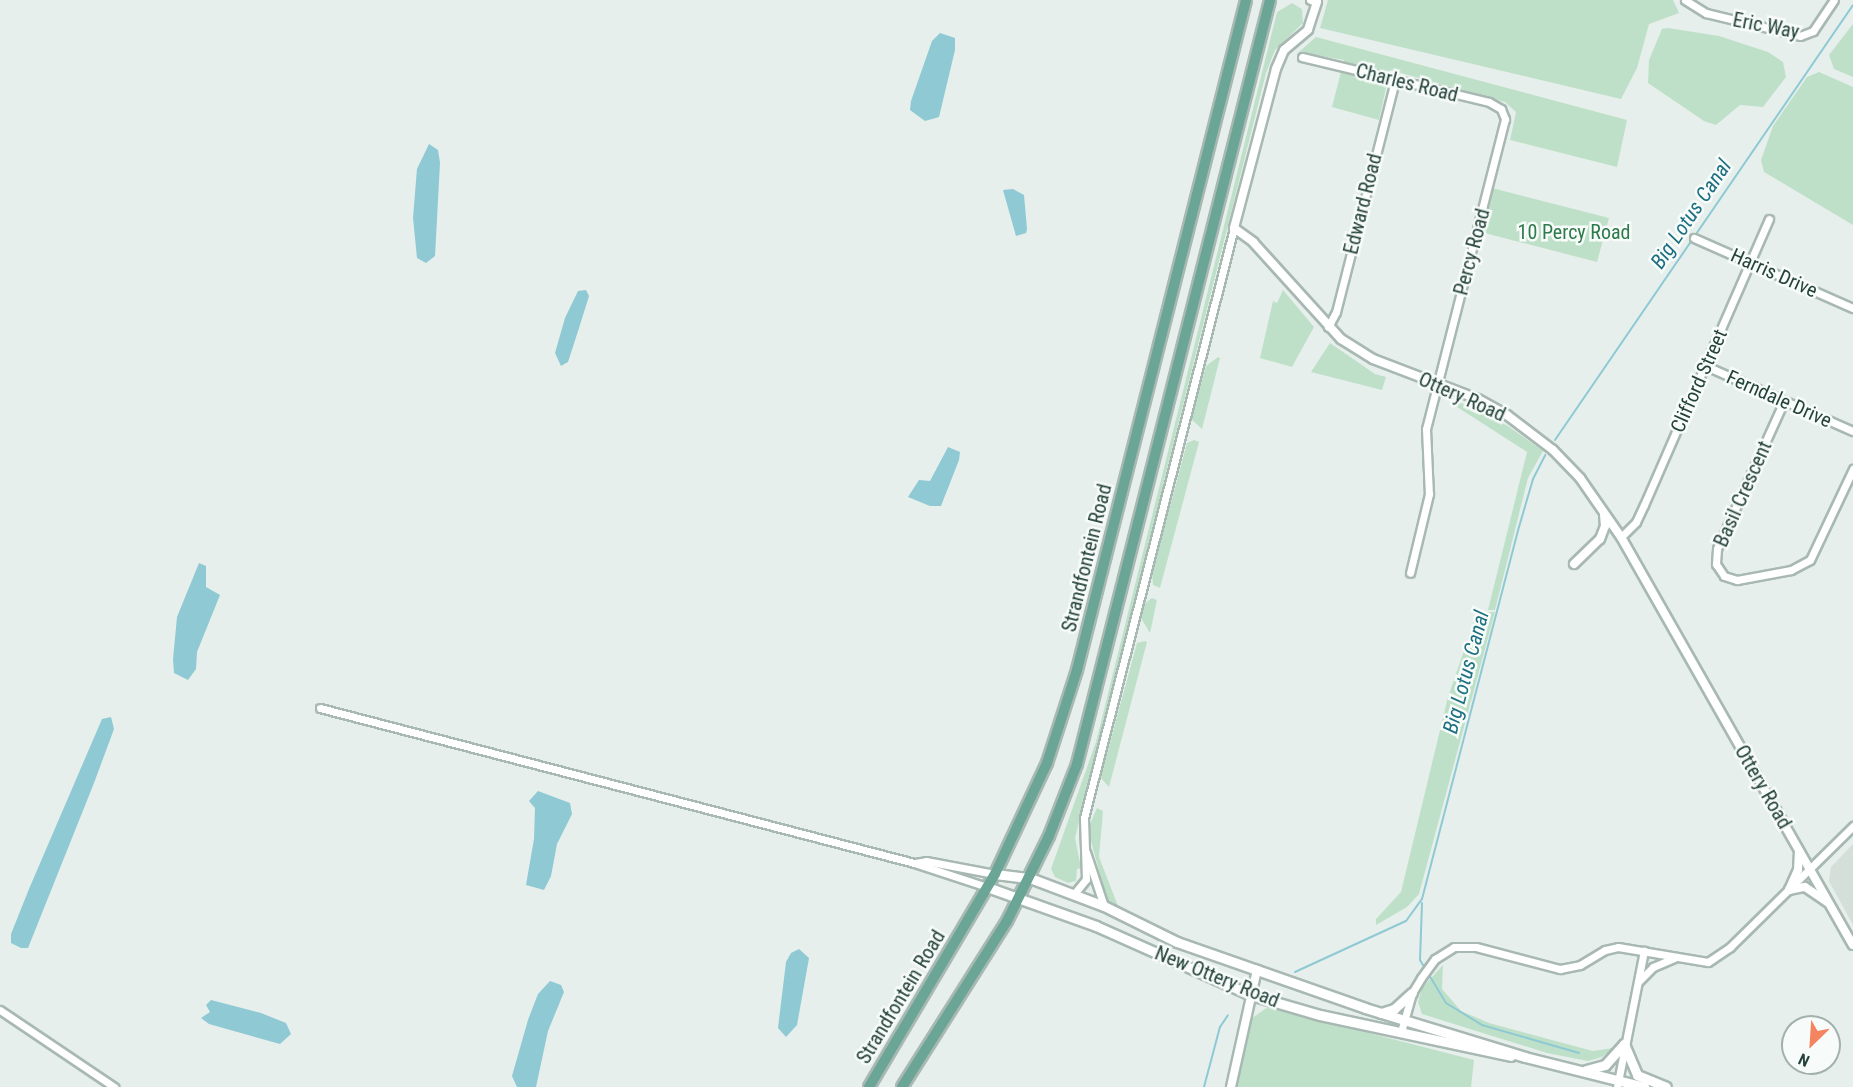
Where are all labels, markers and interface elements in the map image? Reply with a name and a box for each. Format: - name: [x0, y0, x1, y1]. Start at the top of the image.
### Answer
- street label: Eric Way: [1731, 8, 1801, 44]
- street label: Charles Road: [1353, 59, 1461, 107]
- street label: Edward Road: [1339, 151, 1387, 257]
- water label: Big Lotus Canal: [1645, 155, 1737, 273]
- street label: Percy Road: [1449, 206, 1495, 298]
- park label: 10 Percy Road: [1518, 220, 1630, 244]
- street label: Harris Drive: [1727, 243, 1821, 303]
- street label: Clifford Street: [1666, 326, 1732, 436]
- street label: Ferndale Drive: [1723, 365, 1835, 433]
- street label: Ottery Road: [1415, 367, 1509, 427]
- street label: Basil Crescent: [1709, 437, 1777, 551]
- street label: Strandfontein Road: [1057, 482, 1117, 634]
- water label: Big Lotus Canal: [1438, 608, 1494, 736]
- street label: Ottery Road: [1729, 741, 1797, 833]
- street label: Strandfontein Road: [852, 926, 950, 1068]
- street label: New Ottery Road: [1151, 941, 1283, 1013]
- north arrow: [1781, 1015, 1841, 1075]
- text: N: [1796, 1049, 1812, 1071]

